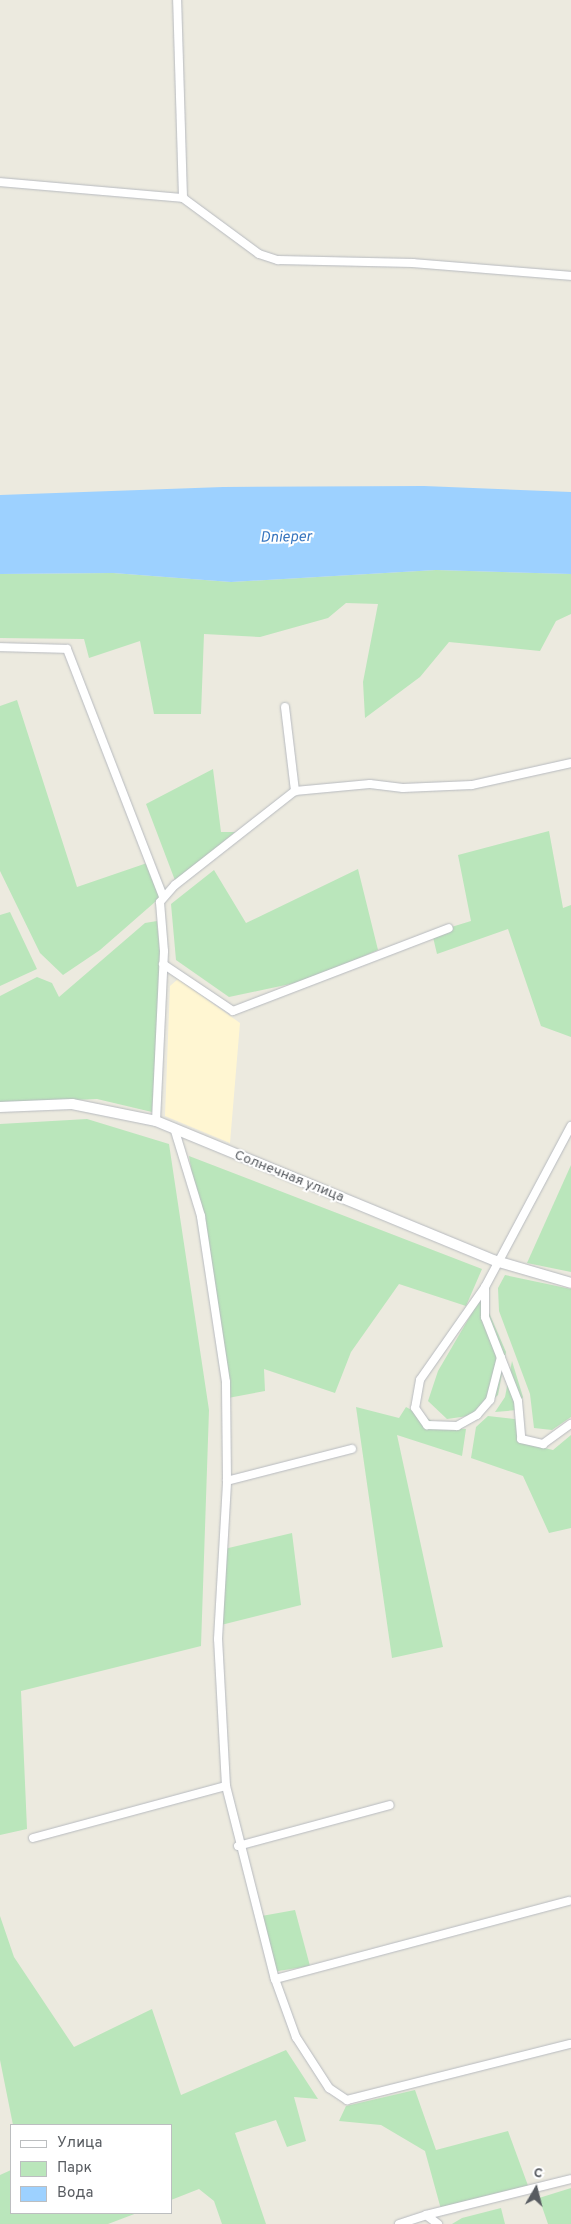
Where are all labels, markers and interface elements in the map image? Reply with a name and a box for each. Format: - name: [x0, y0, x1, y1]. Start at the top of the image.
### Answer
- water label: Dnieper: [260, 529, 312, 547]
- street label: Солнечная улица: [232, 1147, 346, 1207]
- legend: [10, 2124, 172, 2214]
- text: Улица: [57, 2134, 102, 2153]
- text: Парк: [57, 2159, 92, 2178]
- north arrow: [511, 2164, 561, 2214]
- text: С: [533, 2165, 544, 2183]
- text: Вода: [57, 2184, 93, 2203]

